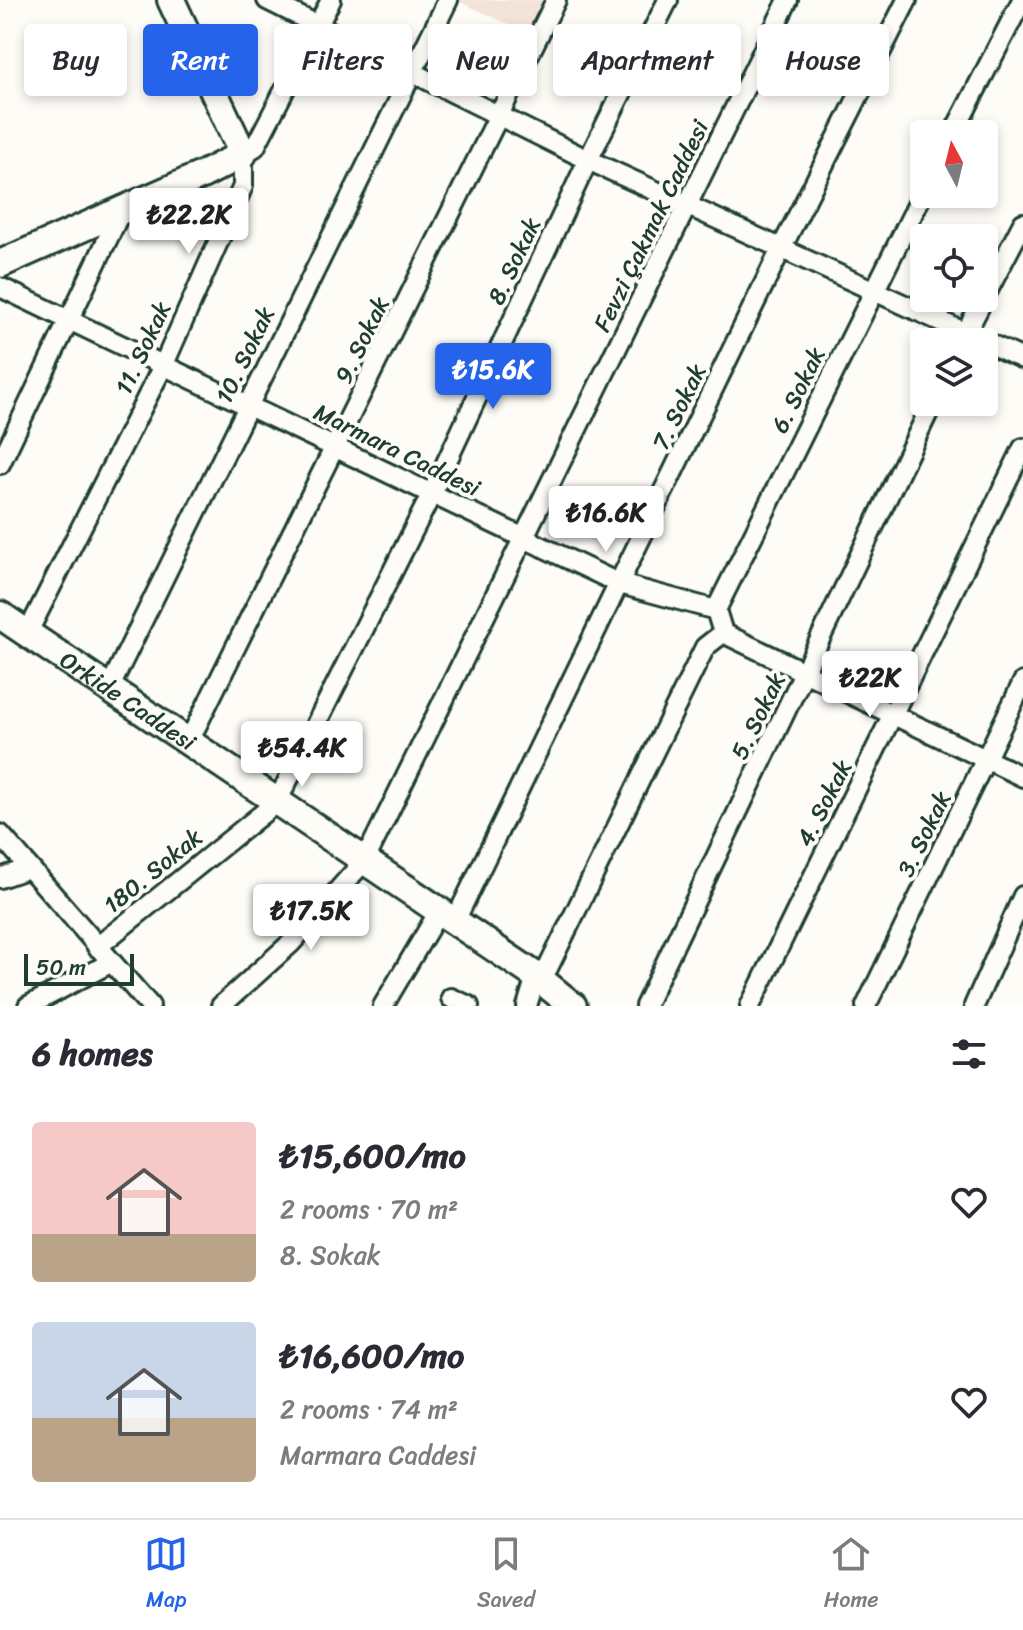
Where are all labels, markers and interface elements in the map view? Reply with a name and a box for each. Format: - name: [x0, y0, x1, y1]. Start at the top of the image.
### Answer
- chip: Buy: [24, 24, 127, 96]
- chip: Rent: [143, 24, 258, 96]
- chip: Filters: [274, 24, 412, 96]
- chip: New: [428, 24, 537, 96]
- chip: Apartment: [553, 24, 741, 96]
- chip: House: [757, 24, 889, 96]
- street label: Fevzi Çakmak Caddesi: [581, 111, 721, 339]
- north arrow: [910, 120, 998, 208]
- map controls: [910, 120, 998, 416]
- pin: ₺22.2K: [124, 188, 254, 256]
- text: ₺22.2K: [147, 191, 231, 237]
- street label: 8. Sokak: [475, 210, 553, 312]
- button: locate: [910, 224, 998, 312]
- street label: 9. Sokak: [323, 289, 401, 391]
- street label: 11. Sokak: [103, 294, 183, 402]
- street label: 10. Sokak: [203, 299, 287, 411]
- button: layers: [910, 328, 998, 416]
- street label: 6. Sokak: [759, 339, 837, 441]
- pin: ₺15.6K: [428, 343, 558, 411]
- text: ₺15.6K: [453, 346, 533, 392]
- street label: 7. Sokak: [640, 356, 718, 458]
- street label: Marmara Caddesi: [306, 391, 488, 509]
- pin: ₺16.6K: [541, 486, 671, 554]
- text: ₺16.6K: [567, 489, 645, 535]
- street label: Orkide Caddesi: [51, 640, 206, 763]
- pin: ₺22K: [823, 651, 917, 719]
- text: ₺22K: [840, 654, 900, 700]
- street label: 5. Sokak: [719, 665, 797, 767]
- pin: ₺54.4K: [237, 721, 367, 789]
- text: ₺54.4K: [259, 724, 345, 770]
- street label: 4. Sokak: [784, 752, 864, 854]
- street label: 3. Sokak: [885, 783, 963, 884]
- street label: 180. Sokak: [94, 817, 212, 925]
- pin: ₺17.5K: [246, 884, 376, 952]
- text: ₺17.5K: [271, 887, 351, 933]
- text: 50 m: [36, 948, 86, 987]
- scale bar: [24, 950, 134, 986]
- text: 6 homes: [32, 1024, 153, 1084]
- icon: filters: [947, 1032, 991, 1076]
- text: ₺15,600/mo: [280, 1126, 466, 1186]
- icon: home: [96, 1154, 192, 1250]
- icon: heart: [947, 1180, 991, 1224]
- text: 2 rooms · 70 m²: [280, 1186, 458, 1232]
- text: 8. Sokak: [280, 1232, 381, 1278]
- text: ₺16,600/mo: [280, 1326, 464, 1386]
- icon: home: [96, 1354, 192, 1450]
- icon: heart: [947, 1380, 991, 1424]
- text: 2 rooms · 74 m²: [280, 1386, 458, 1432]
- text: Marmara Caddesi: [280, 1432, 476, 1478]
- tab: Map: [144, 1532, 188, 1619]
- tab: Saved: [477, 1532, 535, 1619]
- tab: Home: [824, 1532, 879, 1619]

